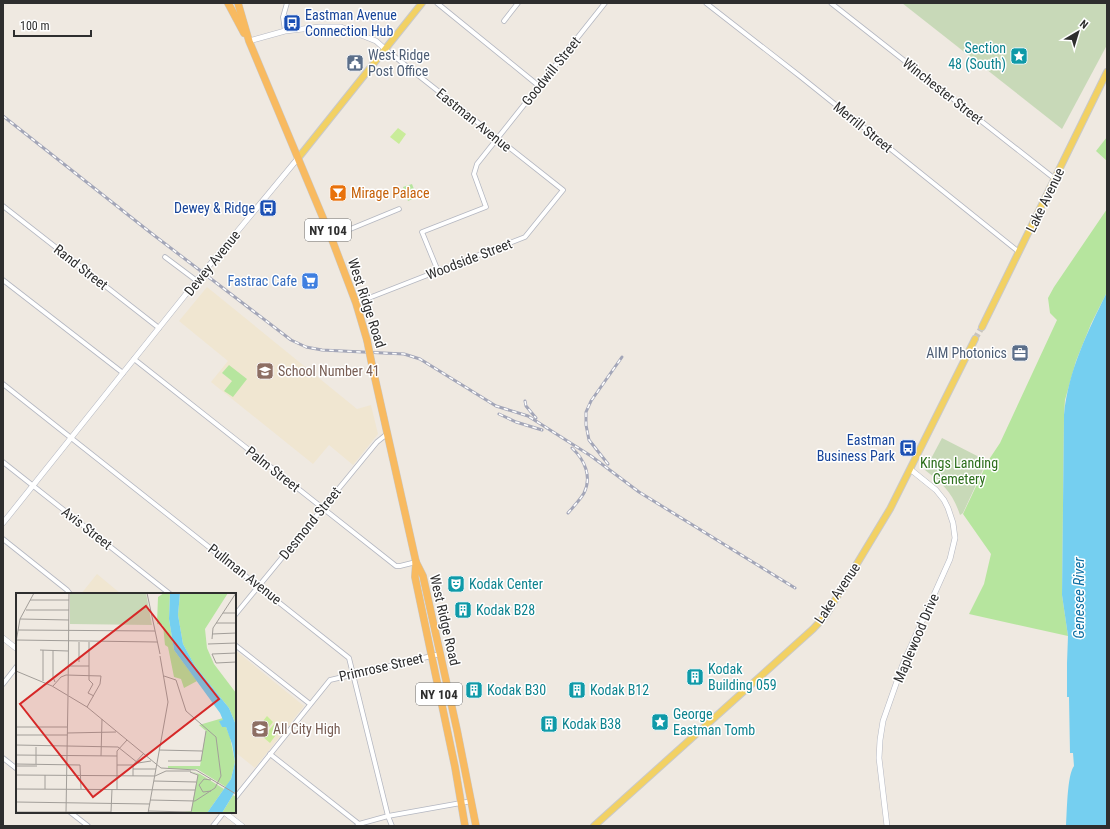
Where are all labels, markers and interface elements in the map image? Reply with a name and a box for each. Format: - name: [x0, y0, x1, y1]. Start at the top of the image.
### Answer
- place label: Eastman Avenue Connection Hub: [305, 7, 397, 39]
- scale bar: [14, 12, 91, 38]
- north arrow: [1058, 12, 1098, 52]
- bus stop icon: Eastman Avenue Connection Hub: [282, 13, 302, 33]
- text: N: [1077, 17, 1091, 32]
- text: 100 m: [20, 19, 50, 33]
- street label: Goodwill Street: [518, 33, 584, 109]
- place label: Section 48 (South): [948, 40, 1006, 73]
- place icon: Section 48 (South): [1009, 46, 1029, 66]
- place label: West Ridge Post Office: [368, 47, 430, 79]
- public building icon: West Ridge Post Office: [345, 53, 365, 73]
- street label: Winchester Street: [900, 55, 986, 127]
- street label: Eastman Avenue: [433, 85, 515, 155]
- street label: Merrill Street: [830, 98, 896, 156]
- street label: Lake Avenue: [1023, 165, 1068, 235]
- bar icon: Mirage Palace: [328, 183, 348, 203]
- place label: Mirage Palace: [351, 185, 430, 201]
- bus stop icon: Dewey & Ridge: [258, 198, 278, 218]
- place label: Dewey & Ridge: [174, 200, 255, 216]
- road number: NY 104: [305, 219, 351, 241]
- street label: Dewey Avenue: [181, 227, 243, 299]
- street label: Woodside Street: [424, 235, 514, 283]
- street label: Rand Street: [51, 241, 111, 293]
- street label: West Ridge Road: [345, 256, 389, 350]
- supermarket icon: Fastrac Cafe: [300, 271, 320, 291]
- place label: Fastrac Cafe: [227, 273, 297, 289]
- office icon: AIM Photonics: [1010, 343, 1030, 363]
- place label: AIM Photonics: [926, 345, 1007, 361]
- school or university icon: School Number 41: [255, 361, 275, 381]
- place label: School Number 41: [278, 363, 380, 379]
- place label: Eastman Business Park: [817, 432, 896, 464]
- bus stop icon: Eastman Business Park: [898, 438, 918, 458]
- street label: Palm Street: [243, 443, 303, 495]
- park label: Kings Landing Cemetery: [920, 455, 998, 487]
- street label: Desmond Street: [276, 484, 344, 562]
- street label: Avis Street: [59, 503, 115, 553]
- street label: Pullman Avenue: [205, 540, 285, 608]
- water label: Genesee River: [1070, 557, 1088, 639]
- street label: Lake Avenue: [811, 559, 863, 626]
- street label: West Ridge Road: [427, 573, 463, 667]
- theatre icon: Kodak Center: [446, 574, 466, 594]
- place label: Kodak Center: [469, 576, 543, 592]
- street label: Maplewood Drive: [890, 591, 942, 685]
- inset map: [16, 593, 236, 813]
- building icon: Kodak B28: [453, 600, 473, 620]
- place label: Kodak B28: [476, 602, 535, 618]
- street label: Primrose Street: [337, 650, 425, 684]
- place label: Kodak Building 059: [708, 661, 777, 693]
- building icon: Kodak Building 059: [685, 667, 705, 687]
- building icon: Kodak B30: [464, 680, 484, 700]
- building icon: Kodak B12: [567, 680, 587, 700]
- place label: Kodak B30: [487, 682, 546, 698]
- place label: Kodak B12: [590, 682, 649, 698]
- road number: NY 104: [416, 683, 462, 705]
- place label: George Eastman Tomb: [673, 706, 755, 738]
- place icon: George Eastman Tomb: [650, 712, 670, 732]
- building icon: Kodak B38: [539, 714, 559, 734]
- place label: Kodak B38: [562, 716, 621, 732]
- school or university icon: All City High: [250, 719, 270, 739]
- place label: All City High: [273, 721, 341, 737]

